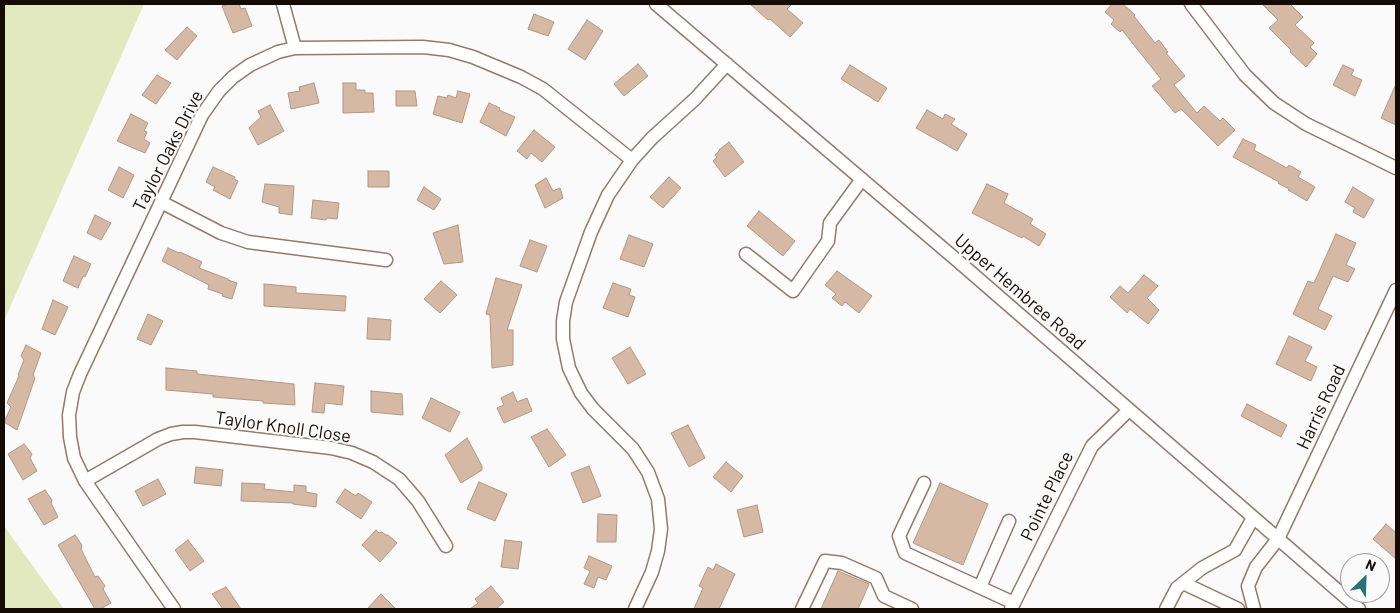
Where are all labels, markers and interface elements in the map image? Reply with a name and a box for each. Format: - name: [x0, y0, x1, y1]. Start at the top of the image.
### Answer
- street label: Taylor Oaks Drive: [128, 87, 208, 215]
- street label: Upper Hembree Road: [950, 229, 1090, 355]
- street label: Harris Road: [1292, 361, 1350, 453]
- street label: Taylor Knoll Close: [214, 407, 352, 447]
- street label: Pointe Place: [1016, 448, 1078, 544]
- north arrow: [1340, 553, 1390, 603]
- text: N: [1363, 555, 1379, 574]

